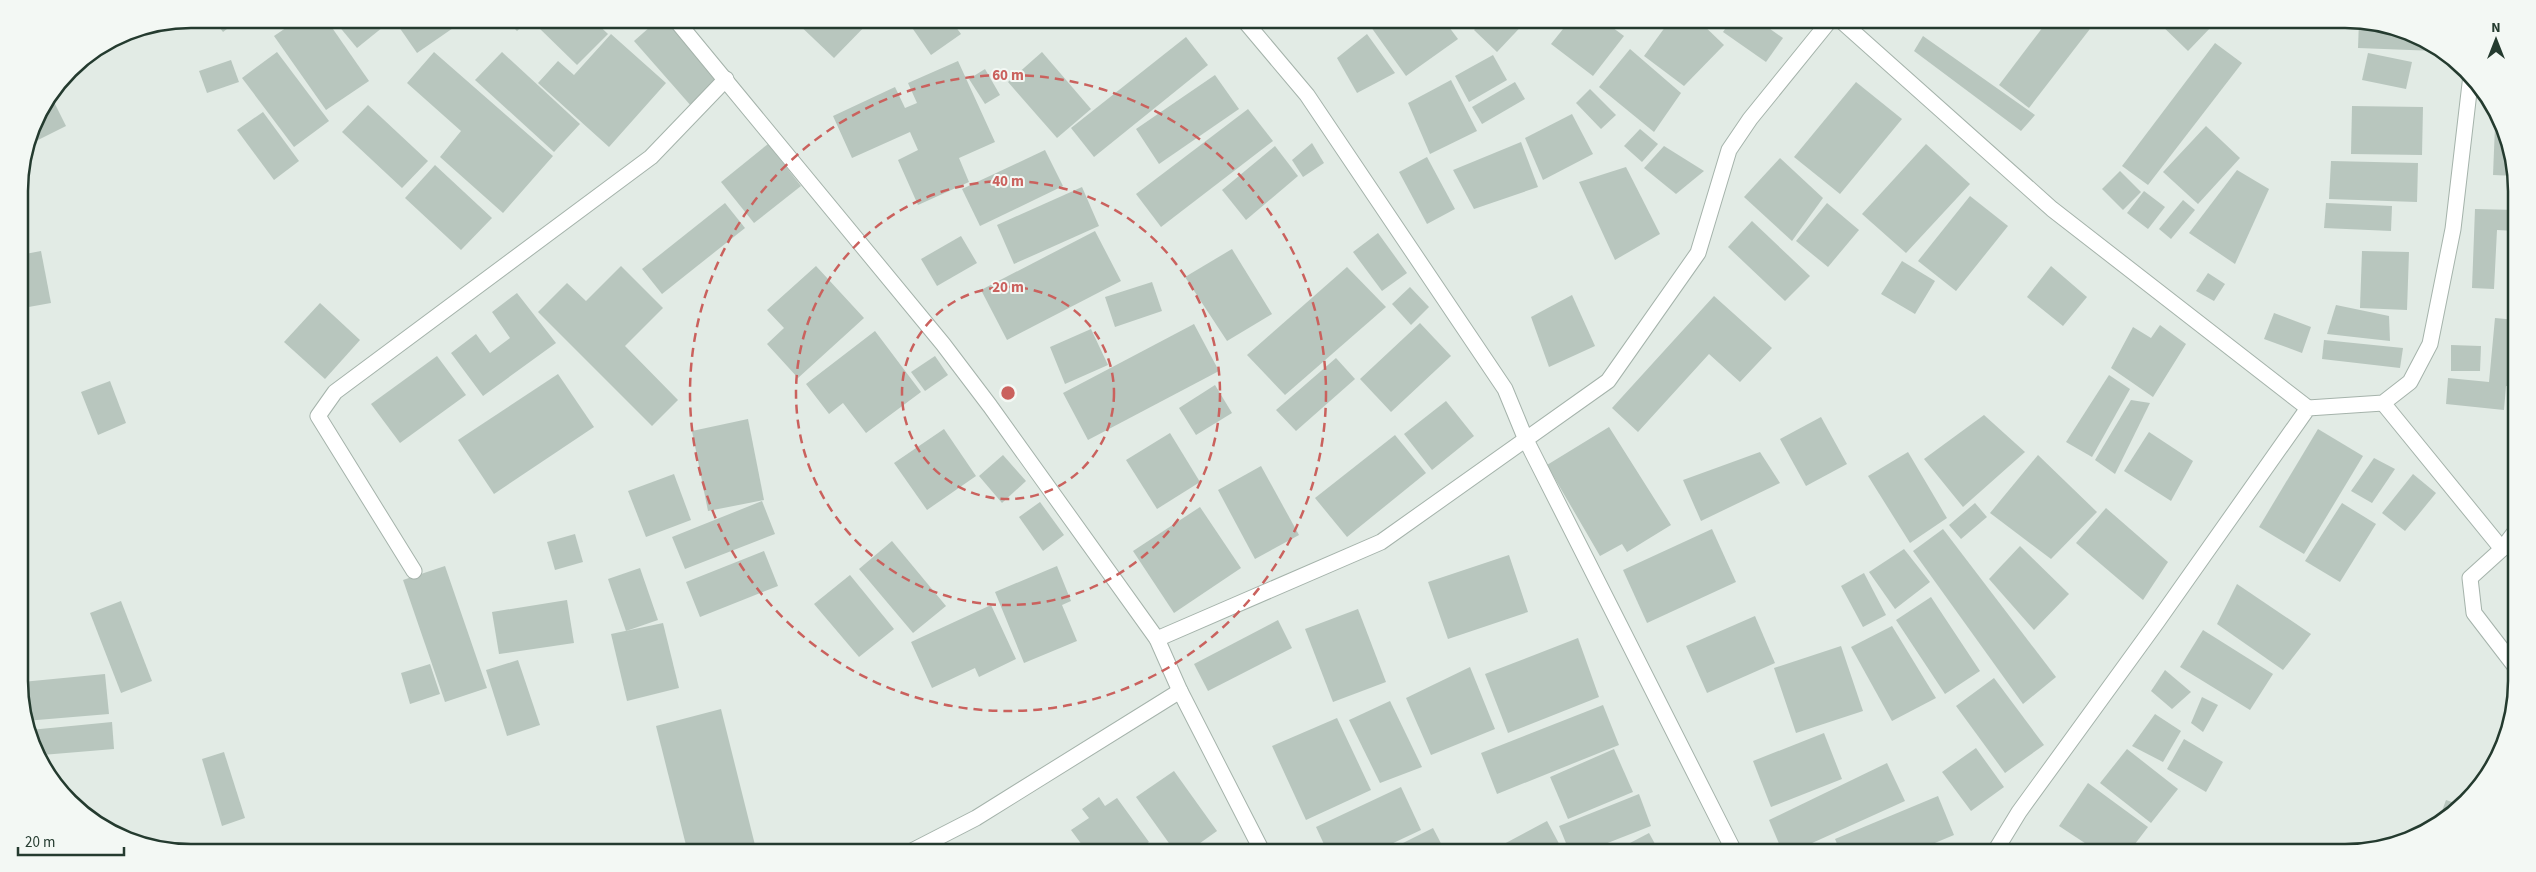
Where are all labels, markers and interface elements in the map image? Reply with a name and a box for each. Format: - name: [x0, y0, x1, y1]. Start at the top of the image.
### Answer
- north arrow: [2471, 15, 2521, 65]
- text: N: [2491, 18, 2501, 38]
- text: 60 m: [992, 65, 1024, 86]
- text: 40 m: [992, 171, 1024, 192]
- text: 20 m: [992, 277, 1024, 298]
- centre of rings: [999, 384, 1017, 402]
- scale bar: [18, 824, 124, 856]
- text: 20 m: [25, 832, 55, 853]

